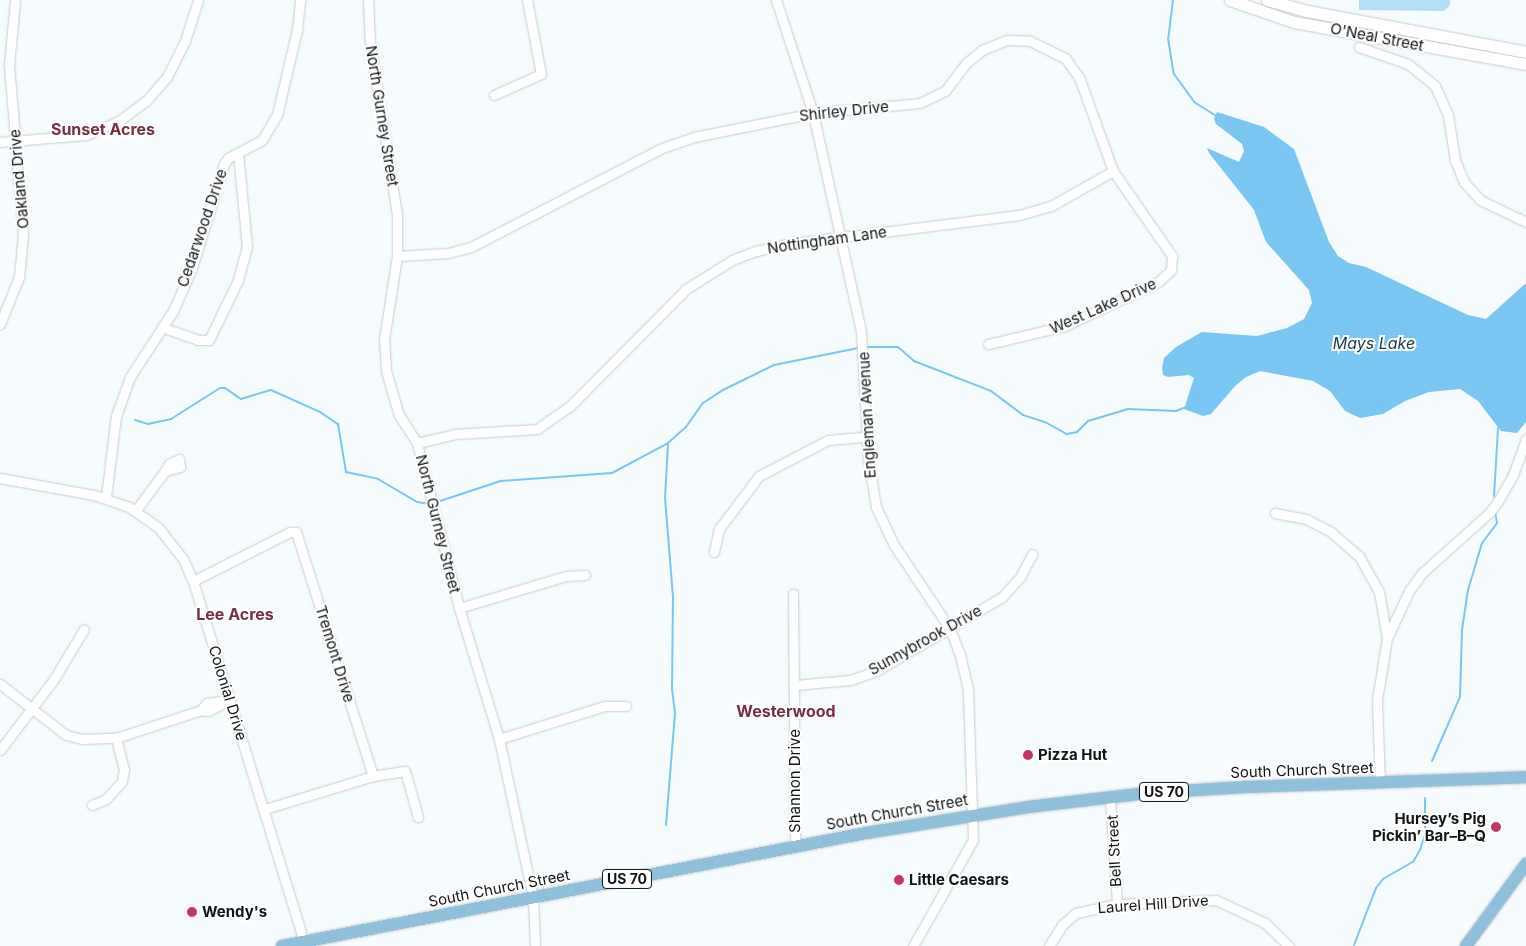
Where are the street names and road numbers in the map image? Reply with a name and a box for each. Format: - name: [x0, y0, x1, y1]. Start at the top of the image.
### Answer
- street label: O'Neal Street: [1329, 19, 1425, 55]
- street label: North Gurney Street: [362, 44, 402, 188]
- street label: Shirley Drive: [798, 97, 890, 125]
- street label: Oakland Drive: [6, 129, 32, 229]
- street label: Cedarwood Drive: [173, 167, 231, 289]
- street label: Nottingham Lane: [766, 223, 888, 257]
- street label: West Lake Drive: [1047, 274, 1159, 338]
- street label: Engleman Avenue: [855, 351, 879, 479]
- street label: North Gurney Street: [412, 453, 464, 595]
- street label: Sunnybrook Drive: [865, 601, 985, 679]
- street label: Tremont Drive: [312, 603, 358, 705]
- street label: Colonial Drive: [205, 643, 251, 743]
- street label: Shannon Drive: [786, 729, 804, 833]
- street label: South Church Street: [1230, 759, 1374, 781]
- road number: US 70: [1138, 780, 1190, 804]
- street label: South Church Street: [825, 791, 969, 833]
- street label: Bell Street: [1103, 814, 1125, 888]
- street label: South Church Street: [427, 865, 571, 911]
- road number: US 70: [601, 868, 653, 891]
- street label: Laurel Hill Drive: [1097, 891, 1209, 917]

